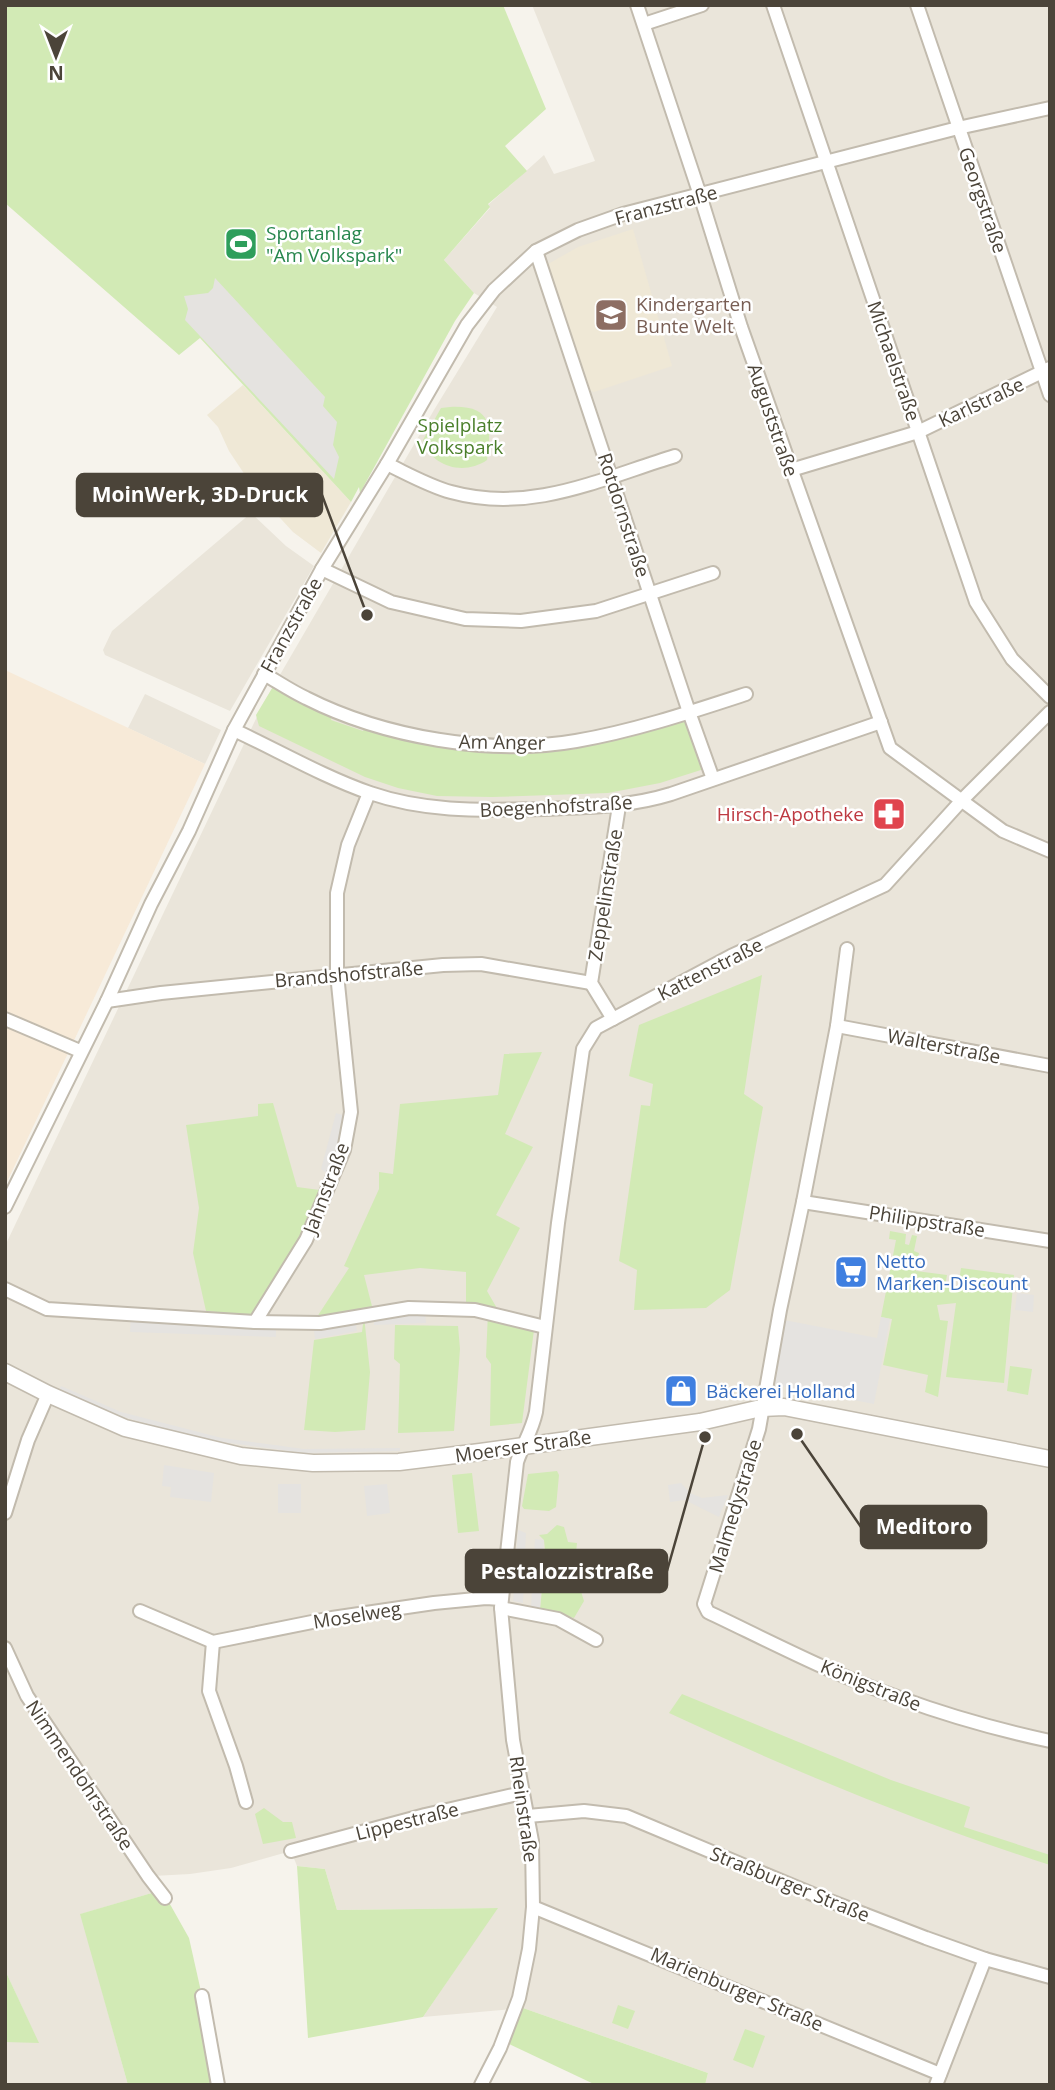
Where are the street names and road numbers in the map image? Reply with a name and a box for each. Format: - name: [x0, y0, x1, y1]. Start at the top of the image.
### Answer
- street label: Georgstraße: [953, 143, 1013, 257]
- street label: Franzstraße: [612, 179, 720, 231]
- street label: Michaelstraße: [861, 298, 927, 424]
- street label: Auguststraße: [741, 360, 805, 480]
- street label: Karlstraße: [934, 371, 1028, 433]
- street label: Rotdornstraße: [592, 450, 656, 580]
- street label: Franzstraße: [254, 573, 328, 677]
- street label: Am Anger: [458, 728, 546, 756]
- street label: Boegenhofstraße: [479, 789, 633, 823]
- street label: Zeppelinstraße: [582, 827, 628, 963]
- street label: Kattenstraße: [653, 931, 767, 1007]
- street label: Brandshofstraße: [274, 955, 424, 993]
- street label: Walterstraße: [885, 1022, 1003, 1070]
- street label: Jahnstraße: [296, 1139, 355, 1239]
- street label: Philippstraße: [867, 1199, 987, 1243]
- street label: Moerser Straße: [453, 1424, 593, 1468]
- street label: Malmedystraße: [702, 1436, 768, 1576]
- street label: Moselweg: [311, 1595, 403, 1635]
- street label: Königstraße: [817, 1653, 925, 1717]
- street label: Nimmendohrstraße: [20, 1695, 140, 1855]
- street label: Rheinstraße: [504, 1754, 544, 1864]
- street label: Lippestraße: [353, 1796, 461, 1846]
- street label: Straßburger Straße: [706, 1840, 874, 1928]
- street label: Marienburger Straße: [647, 1941, 827, 2037]

